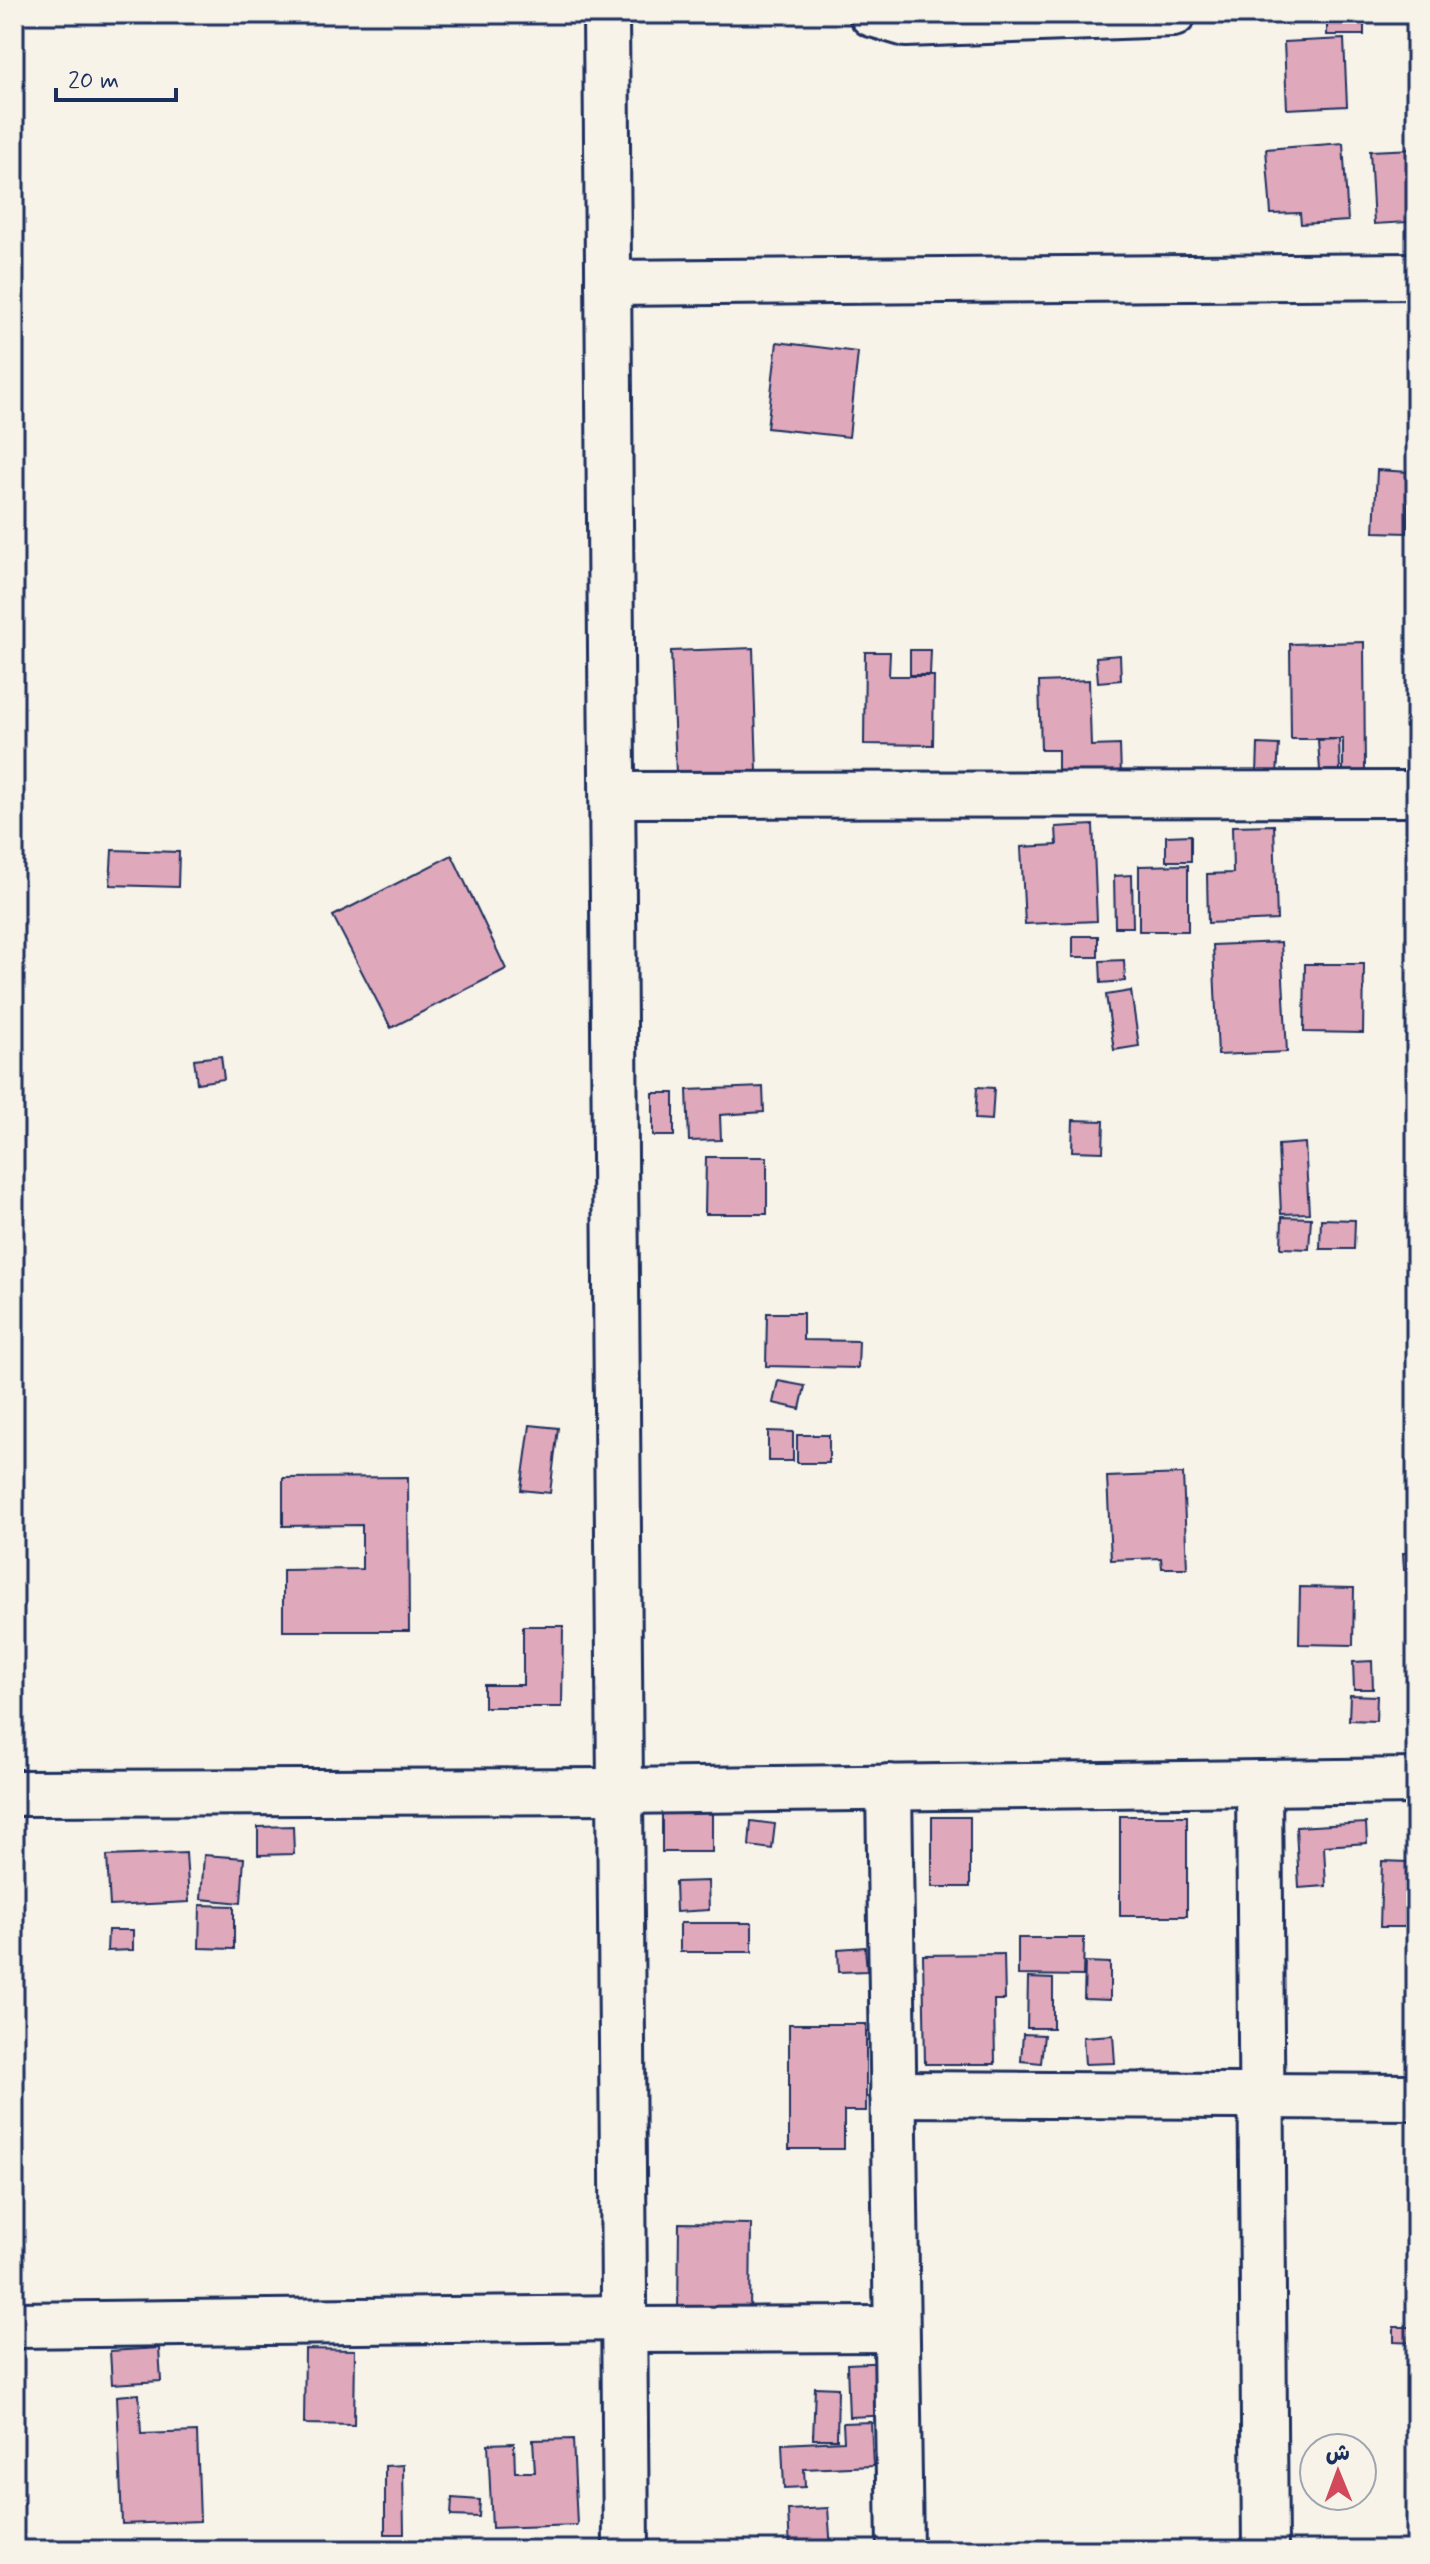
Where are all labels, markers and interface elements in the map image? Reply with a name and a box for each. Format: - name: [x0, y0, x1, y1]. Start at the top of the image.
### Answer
- scale bar: [56, 52, 176, 102]
- text: 20 m: [68, 66, 119, 97]
- north arrow: [1298, 2432, 1378, 2512]
- text: ش: [1325, 2440, 1350, 2468]

